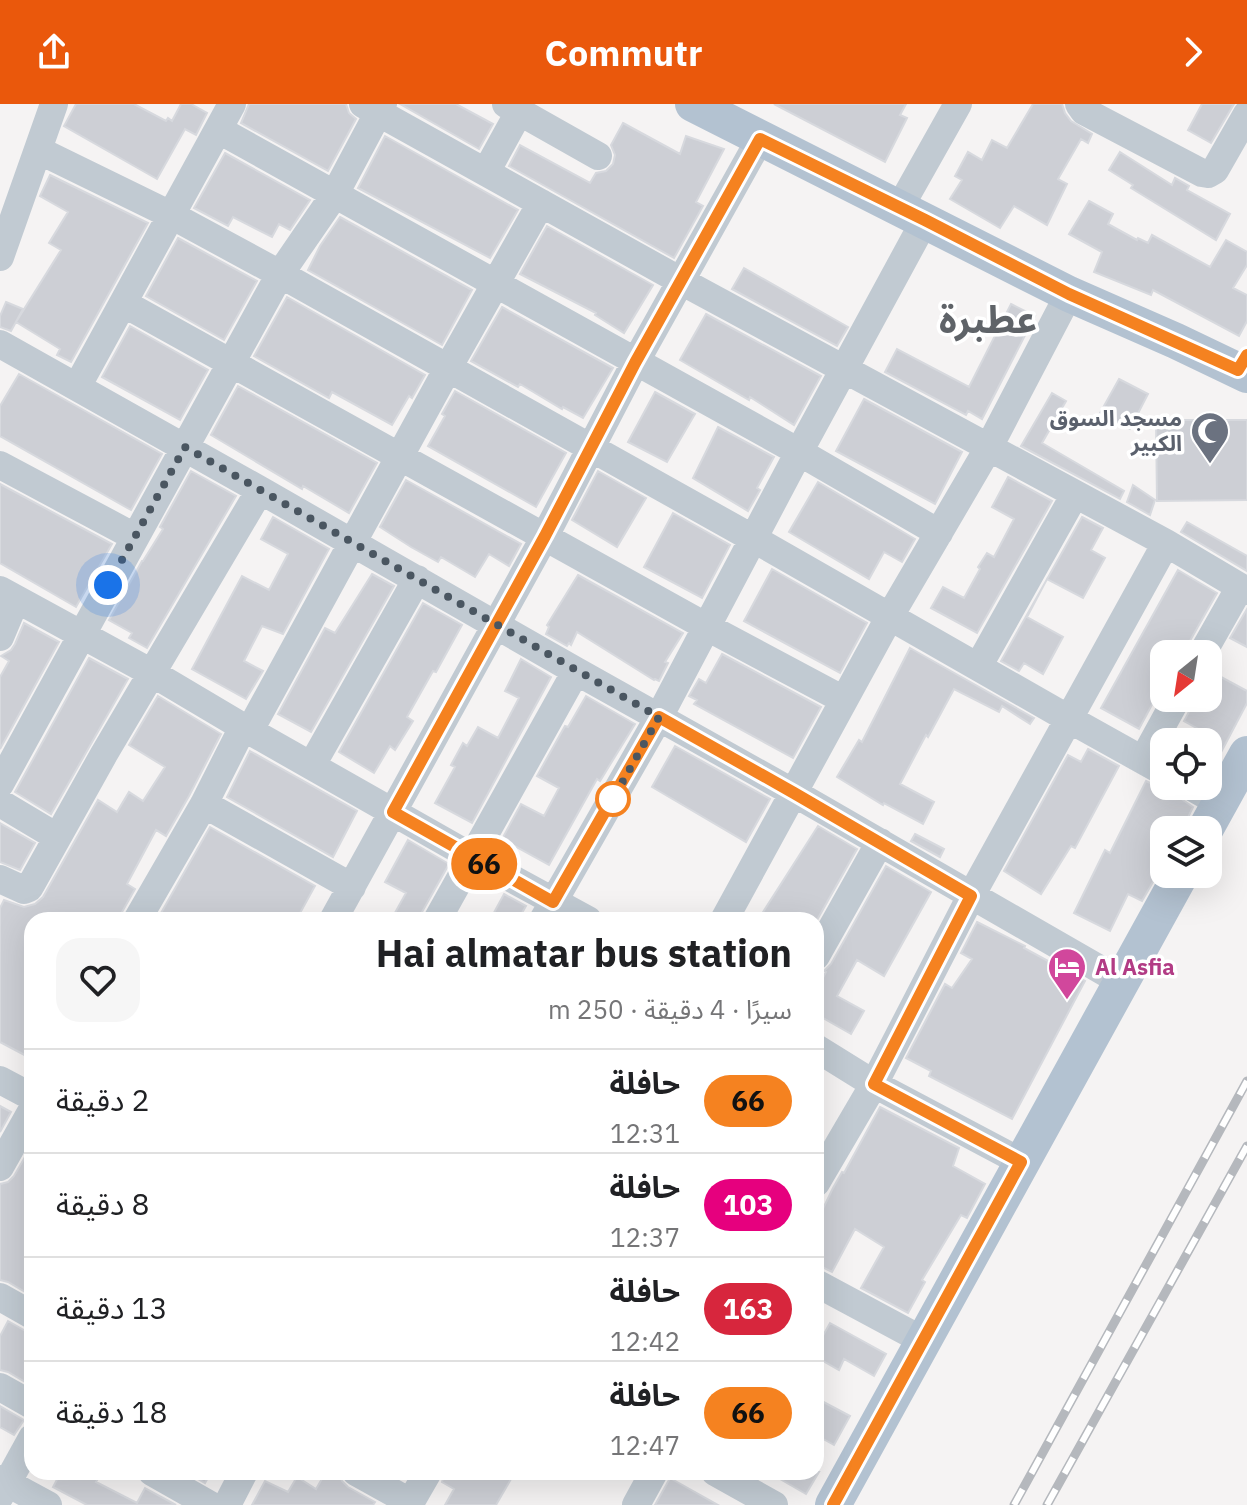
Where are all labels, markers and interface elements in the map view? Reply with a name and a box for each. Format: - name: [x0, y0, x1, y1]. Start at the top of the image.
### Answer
- text: Commutr: [545, 29, 702, 76]
- icon: share: [32, 30, 76, 74]
- icon: forward: [1171, 30, 1215, 74]
- district label: عطبرة: [939, 294, 1037, 343]
- place label: مسجد السوق الكبير: [1050, 403, 1182, 457]
- mosque icon: مسجد السوق الكبير: [1189, 410, 1231, 465]
- your location: [88, 565, 128, 605]
- north arrow: [1150, 640, 1222, 712]
- map controls: [1150, 640, 1222, 888]
- button: locate: [1150, 728, 1222, 800]
- unlabelled marker: [596, 782, 630, 816]
- button: layers: [1150, 816, 1222, 888]
- line badge: 66: [448, 838, 520, 890]
- text: 66: [467, 845, 501, 882]
- text: Hai almatar bus station: [376, 928, 792, 977]
- button: heart: [56, 938, 140, 1022]
- hotel icon: Al Asfia: [1046, 946, 1088, 1001]
- place label: Al Asfia: [1095, 952, 1175, 981]
- text: سيرًا · 4 دقيقة · 250 m: [548, 992, 792, 1026]
- text: حافلة: [609, 1063, 680, 1102]
- text: 2 دقيقة: [56, 1080, 149, 1119]
- text: 66: [731, 1082, 765, 1119]
- text: 12:31: [610, 1116, 680, 1150]
- text: حافلة: [609, 1167, 680, 1206]
- text: 8 دقيقة: [56, 1184, 149, 1223]
- text: 103: [723, 1186, 773, 1223]
- text: 12:37: [610, 1220, 680, 1254]
- text: حافلة: [609, 1271, 680, 1310]
- text: 13 دقيقة: [56, 1288, 167, 1327]
- text: 163: [723, 1290, 773, 1327]
- text: 12:42: [610, 1324, 680, 1358]
- text: حافلة: [609, 1375, 680, 1414]
- text: 18 دقيقة: [56, 1392, 167, 1431]
- text: 66: [731, 1394, 765, 1431]
- text: 12:47: [610, 1428, 680, 1462]

